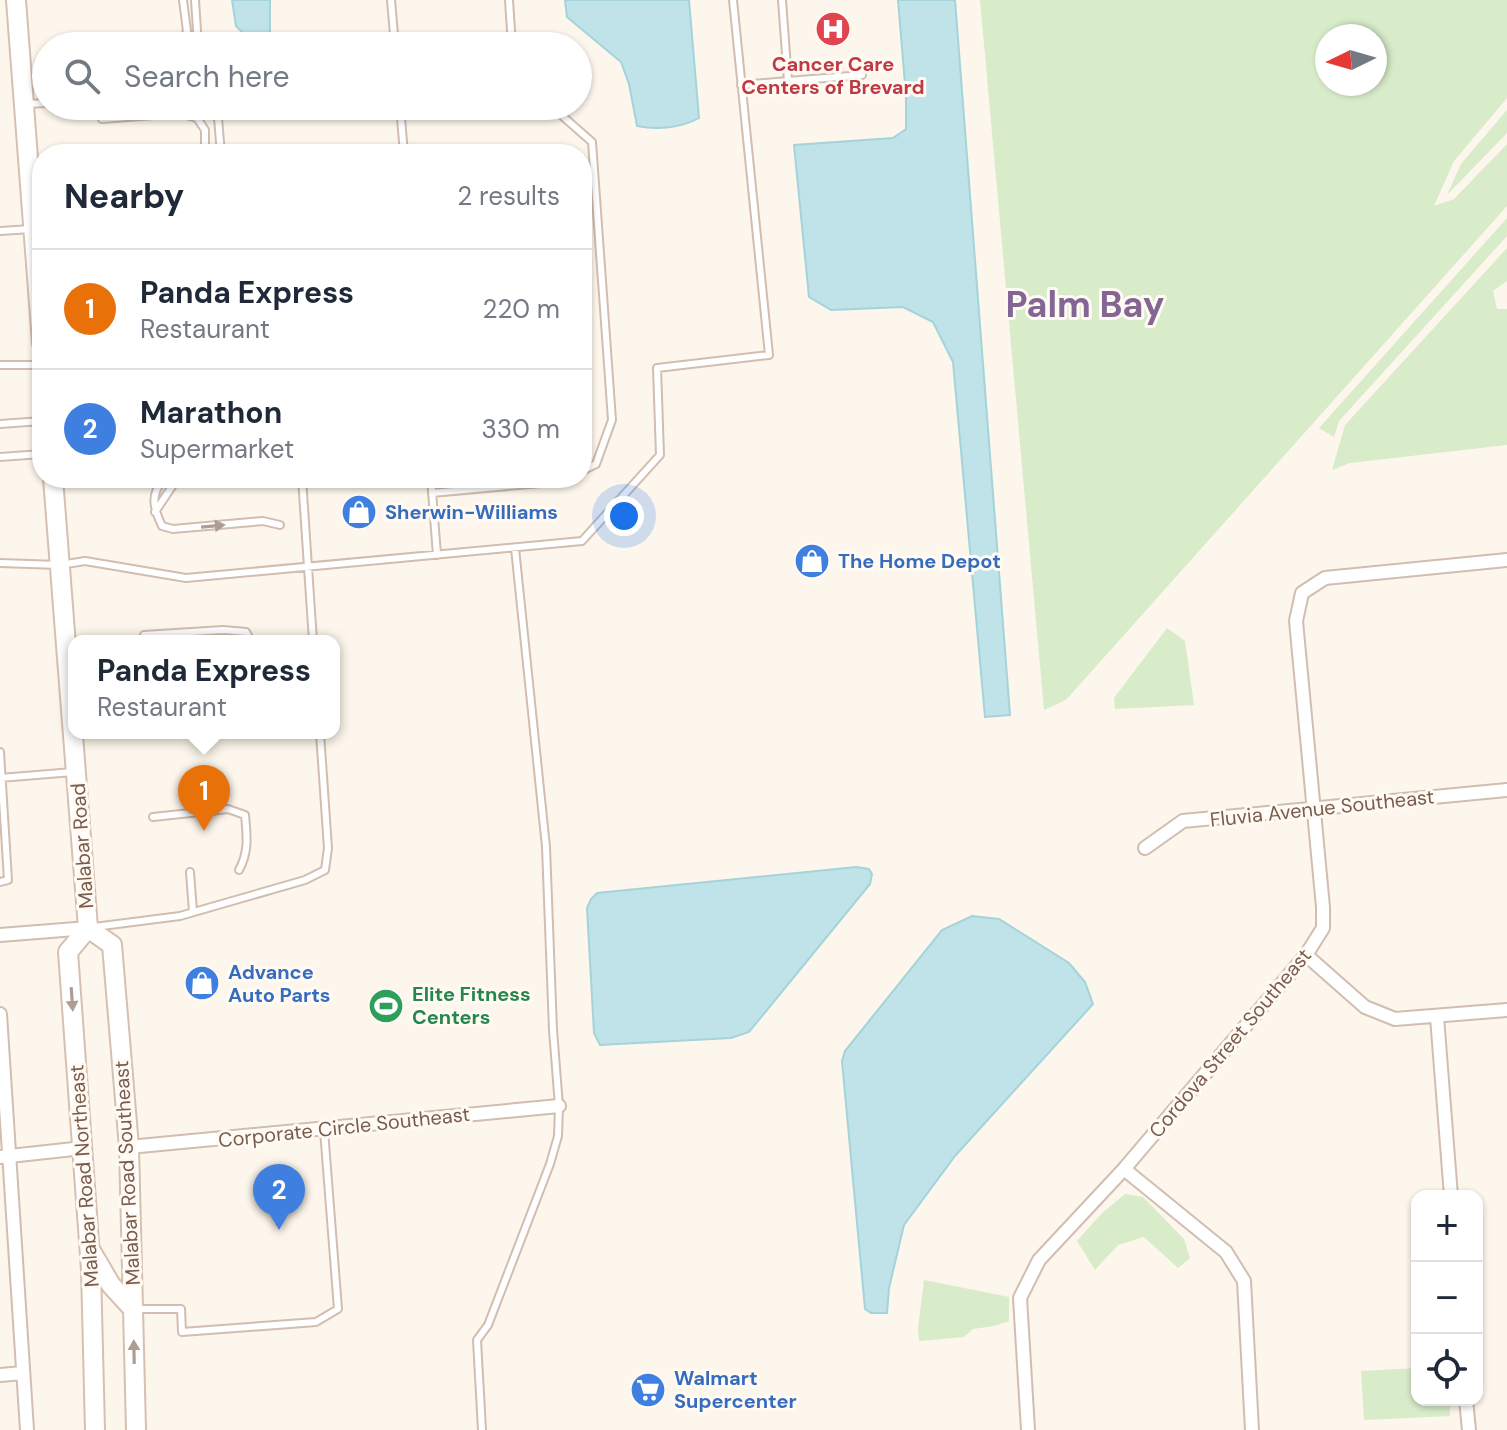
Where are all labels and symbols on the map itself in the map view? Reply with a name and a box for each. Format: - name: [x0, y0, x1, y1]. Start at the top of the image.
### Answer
- hospital icon: Cancer Care Centers of Brevard: [814, 10, 852, 48]
- north arrow: [1315, 24, 1387, 96]
- place label: Cancer Care Centers of Brevard: [741, 51, 925, 100]
- district label: Palm Bay: [1005, 281, 1165, 328]
- shop icon: Sherwin-Williams: [340, 493, 378, 531]
- your location: [604, 496, 644, 536]
- place label: Sherwin-Williams: [385, 499, 558, 525]
- one-way arrow: [201, 519, 226, 532]
- shop icon: The Home Depot: [793, 542, 831, 580]
- place label: The Home Depot: [838, 548, 1001, 574]
- pin: 1: [178, 765, 230, 831]
- street label: Malabar Road: [65, 782, 99, 910]
- street label: Fluvia Avenue Southeast: [1209, 783, 1436, 833]
- street label: Cordova Street Southeast: [1143, 943, 1317, 1143]
- place label: Advance Auto Parts: [228, 959, 330, 1008]
- shop icon: Advance Auto Parts: [183, 964, 221, 1002]
- place label: Elite Fitness Centers: [412, 981, 531, 1030]
- one-way arrow: [66, 987, 79, 1012]
- sports icon: Elite Fitness Centers: [367, 987, 405, 1025]
- street label: Malabar Road Southeast: [108, 1060, 146, 1286]
- street label: Malabar Road Northeast: [63, 1064, 105, 1288]
- street label: Corporate Circle Southeast: [217, 1101, 471, 1153]
- pin: 2: [253, 1164, 305, 1230]
- one-way arrow: [128, 1339, 140, 1364]
- place label: Walmart Supercenter: [674, 1365, 797, 1414]
- supermarket icon: Walmart Supercenter: [629, 1371, 667, 1409]

